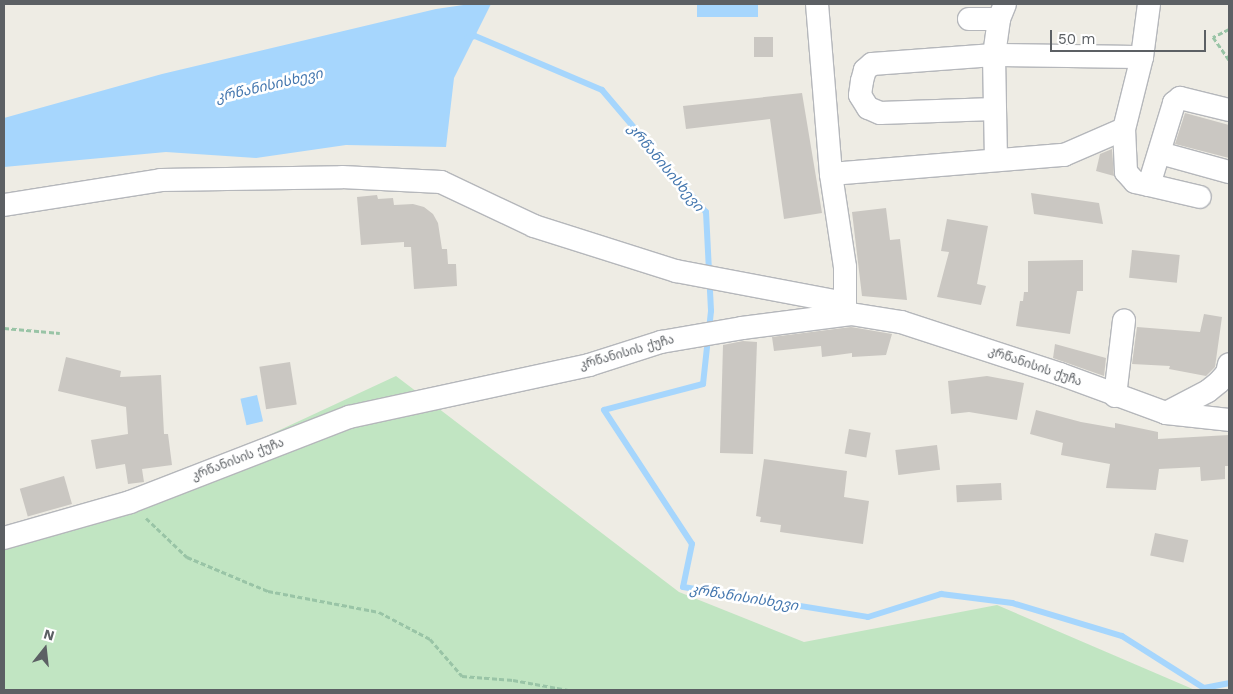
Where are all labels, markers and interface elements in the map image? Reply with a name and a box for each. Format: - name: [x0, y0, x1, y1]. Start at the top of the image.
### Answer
- scale bar: [1053, 20, 1209, 52]
- text: 50 m: [1058, 30, 1095, 48]
- water label: კრწანისისხევი: [214, 65, 324, 105]
- water label: კრწანისისხევი: [624, 120, 708, 214]
- street label: კრწანისის ქუჩა: [578, 333, 676, 373]
- street label: კრწანისის ქუჩა: [986, 344, 1084, 390]
- street label: კრწანისის ქუჩა: [190, 436, 286, 484]
- water label: კრწანისისხევი: [689, 580, 799, 614]
- north arrow: [20, 624, 70, 674]
- text: N: [42, 625, 56, 644]

